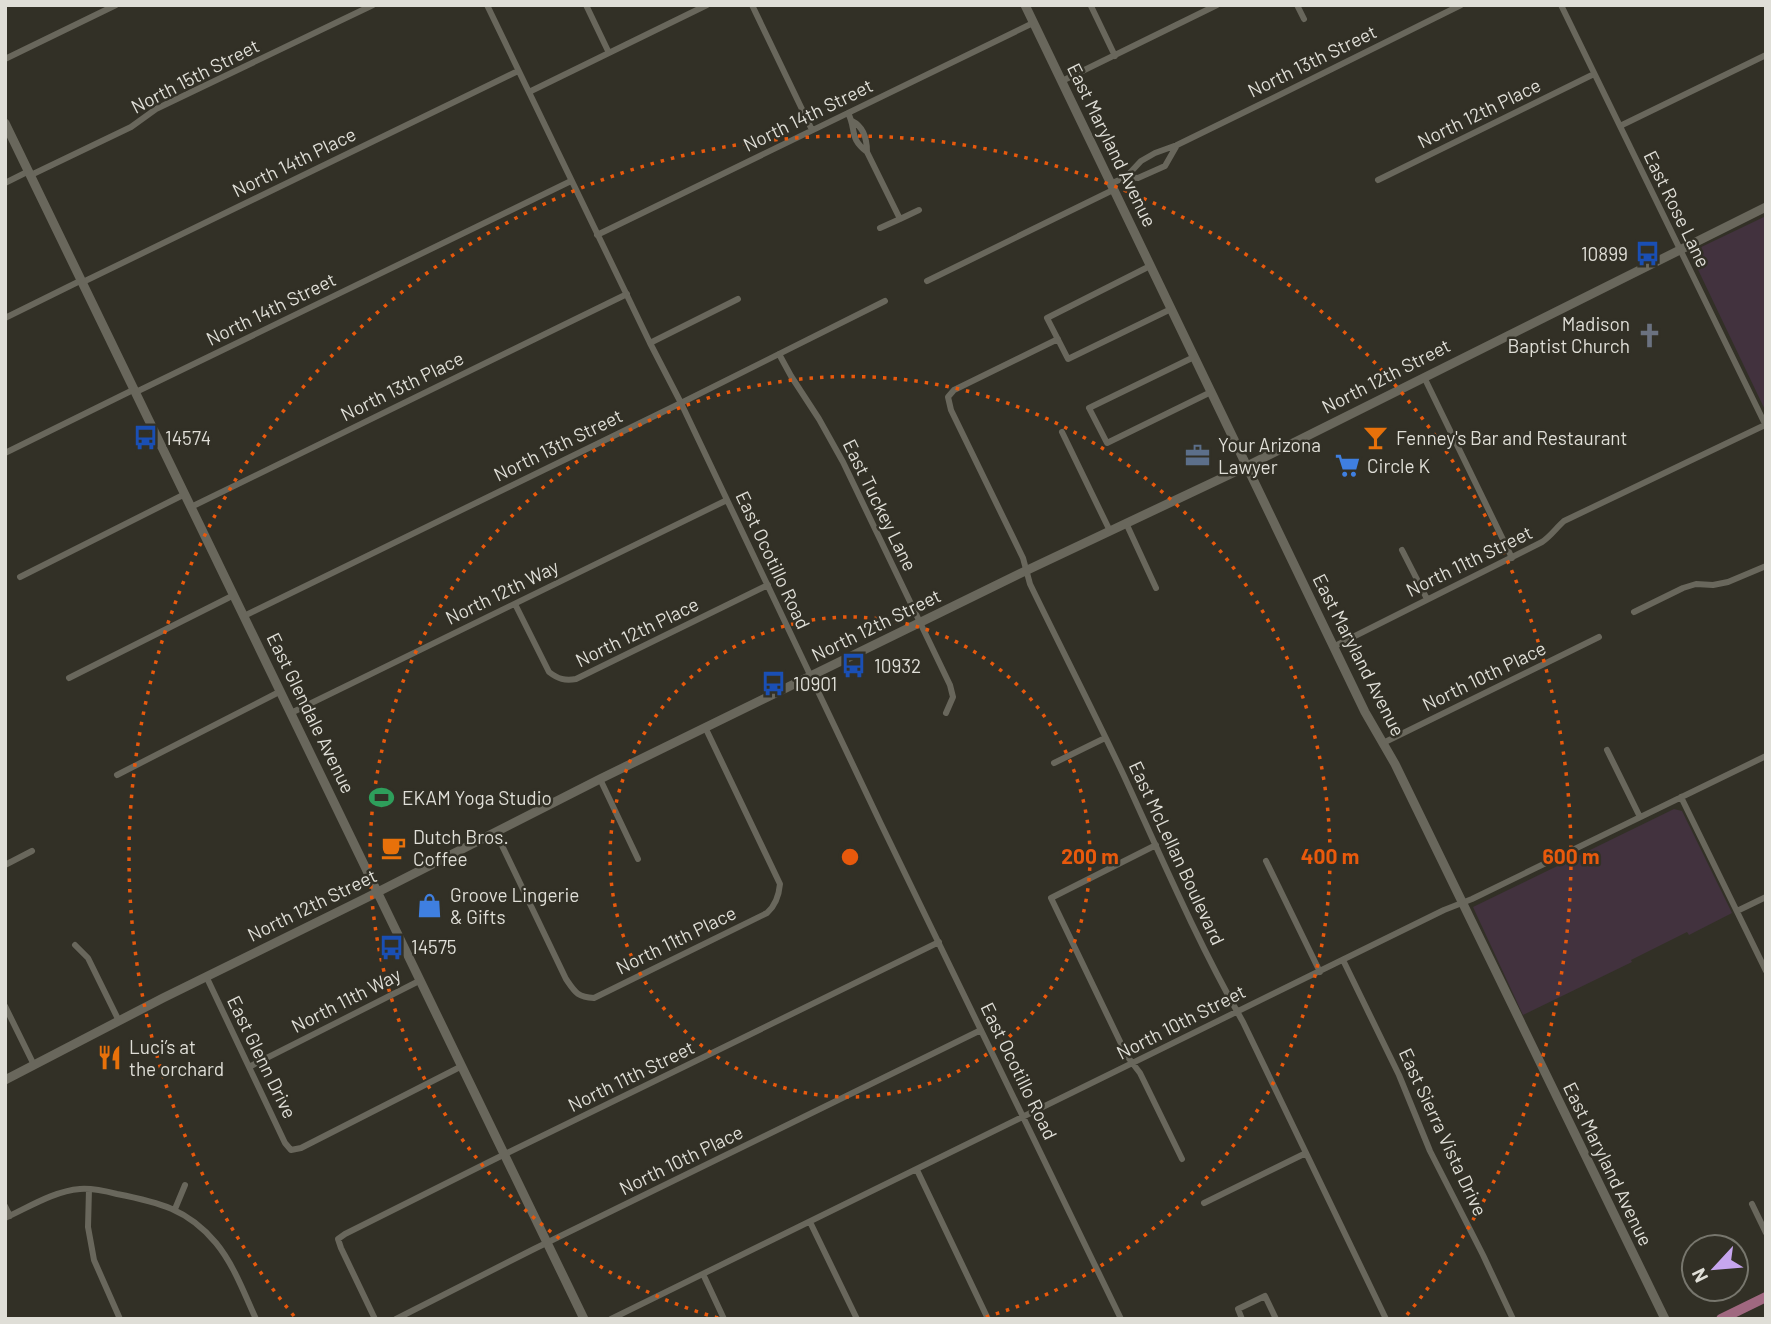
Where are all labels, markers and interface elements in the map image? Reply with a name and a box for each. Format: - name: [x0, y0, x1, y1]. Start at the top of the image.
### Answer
- street label: North 13th Street: [1244, 19, 1380, 102]
- street label: North 15th Street: [127, 33, 263, 118]
- street label: East Maryland Avenue: [1063, 59, 1162, 230]
- street label: North 14th Street: [739, 73, 876, 156]
- street label: North 12th Place: [1413, 73, 1544, 152]
- street label: North 14th Place: [228, 122, 359, 201]
- street label: East Rose Lane: [1639, 147, 1716, 271]
- bus stop icon: 10899: [1634, 240, 1662, 268]
- place label: 10899: [1581, 242, 1628, 265]
- street label: North 14th Street: [202, 267, 339, 350]
- place label: Madison Baptist Church: [1508, 312, 1630, 357]
- church icon: Madison Baptist Church: [1636, 321, 1664, 349]
- street label: North 12th Street: [1318, 333, 1454, 418]
- street label: North 13th Place: [337, 346, 467, 425]
- street label: North 13th Street: [490, 403, 626, 486]
- bus stop icon: 14574: [131, 424, 159, 452]
- bar icon: Fenney's Bar and Restaurant: [1362, 424, 1390, 452]
- place label: 14574: [165, 426, 211, 449]
- place label: Fenney's Bar and Restaurant: [1396, 426, 1628, 449]
- place label: Your Arizona Lawyer: [1218, 433, 1321, 478]
- street label: East Tuckey Lane: [839, 435, 922, 574]
- office icon: Your Arizona Lawyer: [1184, 442, 1212, 470]
- supermarket icon: Circle K: [1333, 452, 1361, 480]
- place label: Circle K: [1367, 454, 1430, 477]
- street label: East Ocotillo Road: [731, 487, 815, 632]
- street label: North 11th Street: [1402, 520, 1536, 601]
- street label: North 12th Way: [441, 554, 562, 629]
- street label: East Maryland Avenue: [1308, 570, 1410, 740]
- street label: North 12th Street: [807, 583, 944, 666]
- street label: North 12th Place: [571, 592, 702, 671]
- street label: East Glendale Avenue: [263, 629, 360, 797]
- street label: North 10th Place: [1418, 636, 1549, 715]
- bus stop icon: 10932: [840, 652, 868, 680]
- place label: 10932: [874, 654, 921, 677]
- bus stop icon: 10901: [759, 670, 787, 698]
- place label: 10901: [793, 672, 837, 695]
- street label: East McLellan Boulevard: [1125, 757, 1230, 948]
- sports icon: EKAM Yoga Studio: [368, 784, 396, 812]
- place label: EKAM Yoga Studio: [402, 786, 552, 809]
- place label: Dutch Bros. Coffee: [413, 825, 509, 870]
- cafe icon: Dutch Bros. Coffee: [379, 834, 407, 862]
- text: 200 m: [1061, 843, 1119, 868]
- text: 400 m: [1301, 843, 1359, 868]
- text: 600 m: [1543, 843, 1599, 868]
- centre of rings: [838, 845, 862, 869]
- street label: North 12th Street: [243, 863, 380, 946]
- place label: Groove Lingerie & Gifts: [450, 883, 580, 928]
- shop icon: Groove Lingerie & Gifts: [416, 892, 444, 920]
- street label: North 11th Place: [612, 901, 740, 979]
- bus stop icon: 14575: [377, 933, 405, 961]
- place label: 14575: [411, 935, 457, 958]
- street label: North 11th Way: [287, 962, 405, 1037]
- street label: North 10th Street: [1112, 979, 1249, 1064]
- street label: East Glenn Drive: [223, 992, 302, 1122]
- street label: East Ocotillo Road: [976, 999, 1063, 1143]
- place label: Luci’s at the orchard: [129, 1035, 224, 1080]
- street label: North 11th Street: [564, 1035, 698, 1116]
- restaurant icon: Luci’s at the orchard: [95, 1044, 123, 1072]
- street label: East Sierra Vista Drive: [1395, 1044, 1492, 1219]
- street label: East Maryland Avenue: [1559, 1078, 1658, 1249]
- street label: North 10th Place: [615, 1120, 746, 1199]
- north arrow: [1680, 1233, 1750, 1303]
- text: N: [1686, 1265, 1712, 1286]

